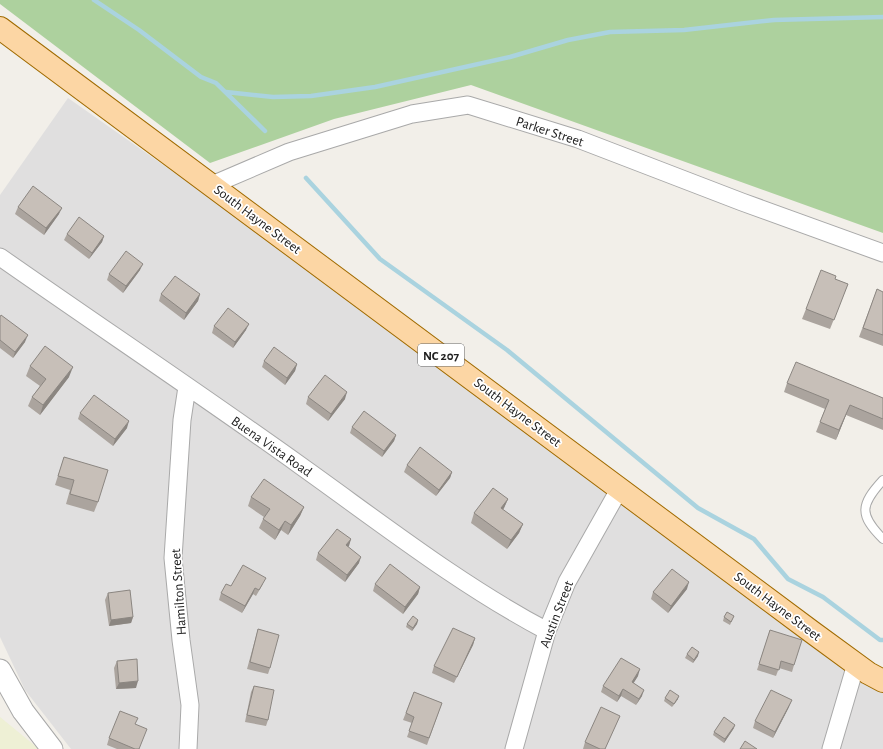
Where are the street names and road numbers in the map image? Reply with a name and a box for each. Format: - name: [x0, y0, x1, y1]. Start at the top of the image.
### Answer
- street label: Parker Street: [514, 114, 586, 150]
- street label: South Hayne Street: [211, 183, 304, 257]
- road number: NC 207: [418, 344, 464, 366]
- street label: South Hayne Street: [471, 376, 564, 450]
- street label: Buena Vista Road: [229, 414, 314, 480]
- street label: Hamilton Street: [169, 547, 189, 636]
- street label: South Hayne Street: [731, 570, 824, 644]
- street label: Austin Street: [538, 578, 576, 650]

